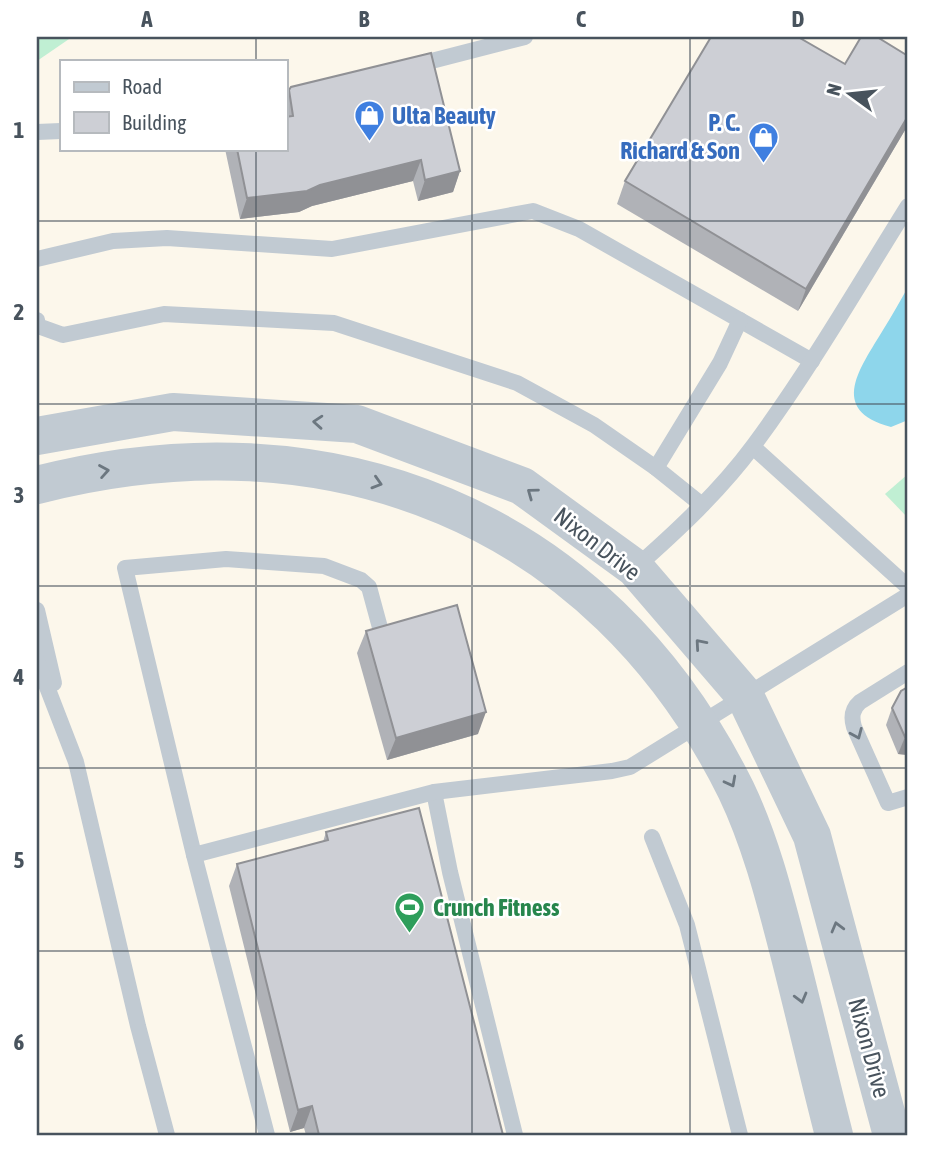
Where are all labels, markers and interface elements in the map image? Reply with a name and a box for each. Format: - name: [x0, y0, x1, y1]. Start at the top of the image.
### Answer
- text: A: [140, 6, 153, 32]
- text: B: [359, 6, 370, 32]
- text: C: [576, 6, 587, 32]
- text: D: [792, 6, 805, 32]
- legend: [60, 60, 287, 150]
- north arrow: [816, 60, 886, 130]
- text: Road: [122, 74, 162, 98]
- text: N: [822, 81, 846, 98]
- shop icon: Ulta Beauty: [352, 99, 386, 143]
- place label: Ulta Beauty: [392, 102, 496, 129]
- place label: P. C. Richard & Son: [620, 109, 740, 164]
- text: Building: [122, 110, 186, 134]
- text: 1: [14, 117, 25, 143]
- shop icon: P. C. Richard & Son: [746, 120, 780, 164]
- text: 2: [14, 299, 24, 325]
- one-way arrow: [312, 414, 323, 429]
- one-way arrow: [98, 464, 110, 479]
- one-way arrow: [370, 475, 383, 489]
- text: 3: [14, 482, 24, 508]
- one-way arrow: [527, 489, 540, 501]
- street label: Nixon Drive: [549, 502, 646, 586]
- one-way arrow: [696, 639, 708, 652]
- text: 4: [13, 664, 25, 690]
- one-way arrow: [849, 727, 863, 739]
- one-way arrow: [723, 775, 736, 788]
- text: 5: [14, 847, 25, 873]
- sports icon: Crunch Fitness: [393, 891, 427, 935]
- place label: Crunch Fitness: [433, 894, 560, 921]
- one-way arrow: [830, 921, 845, 933]
- one-way arrow: [793, 992, 807, 1004]
- street label: Nixon Drive: [843, 995, 896, 1101]
- text: 6: [14, 1029, 25, 1055]

